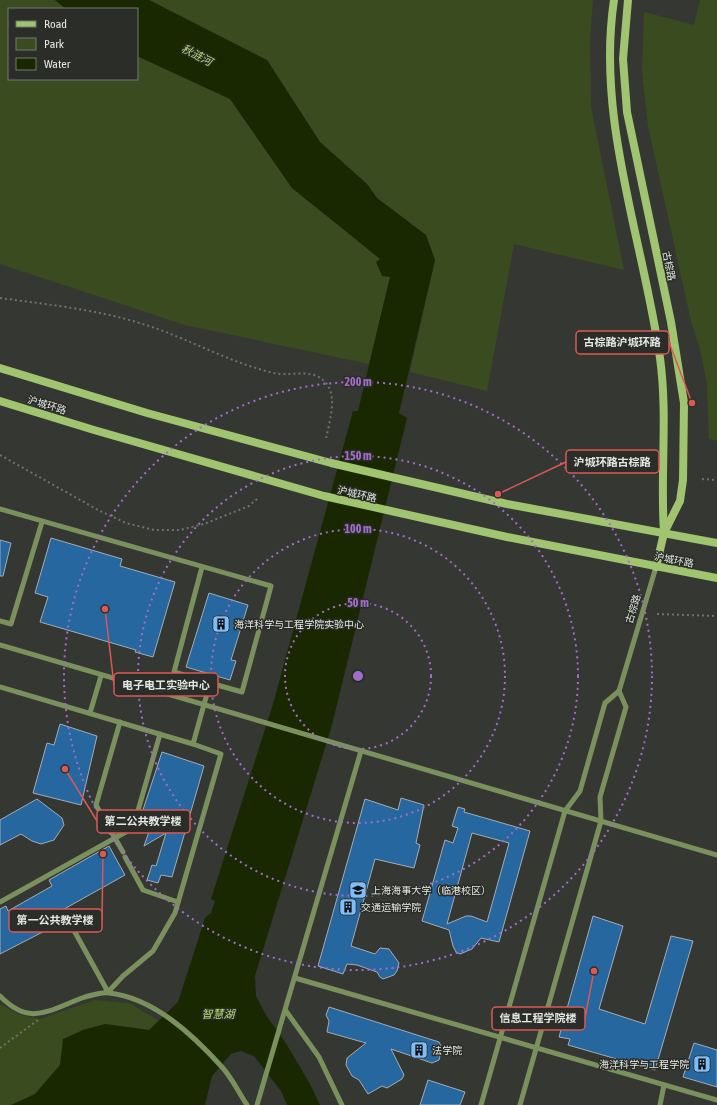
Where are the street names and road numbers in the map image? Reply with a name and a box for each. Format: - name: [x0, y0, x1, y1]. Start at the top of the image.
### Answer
- street label: 古棕路: [661, 250, 677, 282]
- street label: 沪城环路: [26, 394, 68, 416]
- street label: 沪城环路: [336, 484, 378, 504]
- street label: 沪城环路: [653, 551, 695, 569]
- street label: 古棕路: [623, 593, 643, 625]

